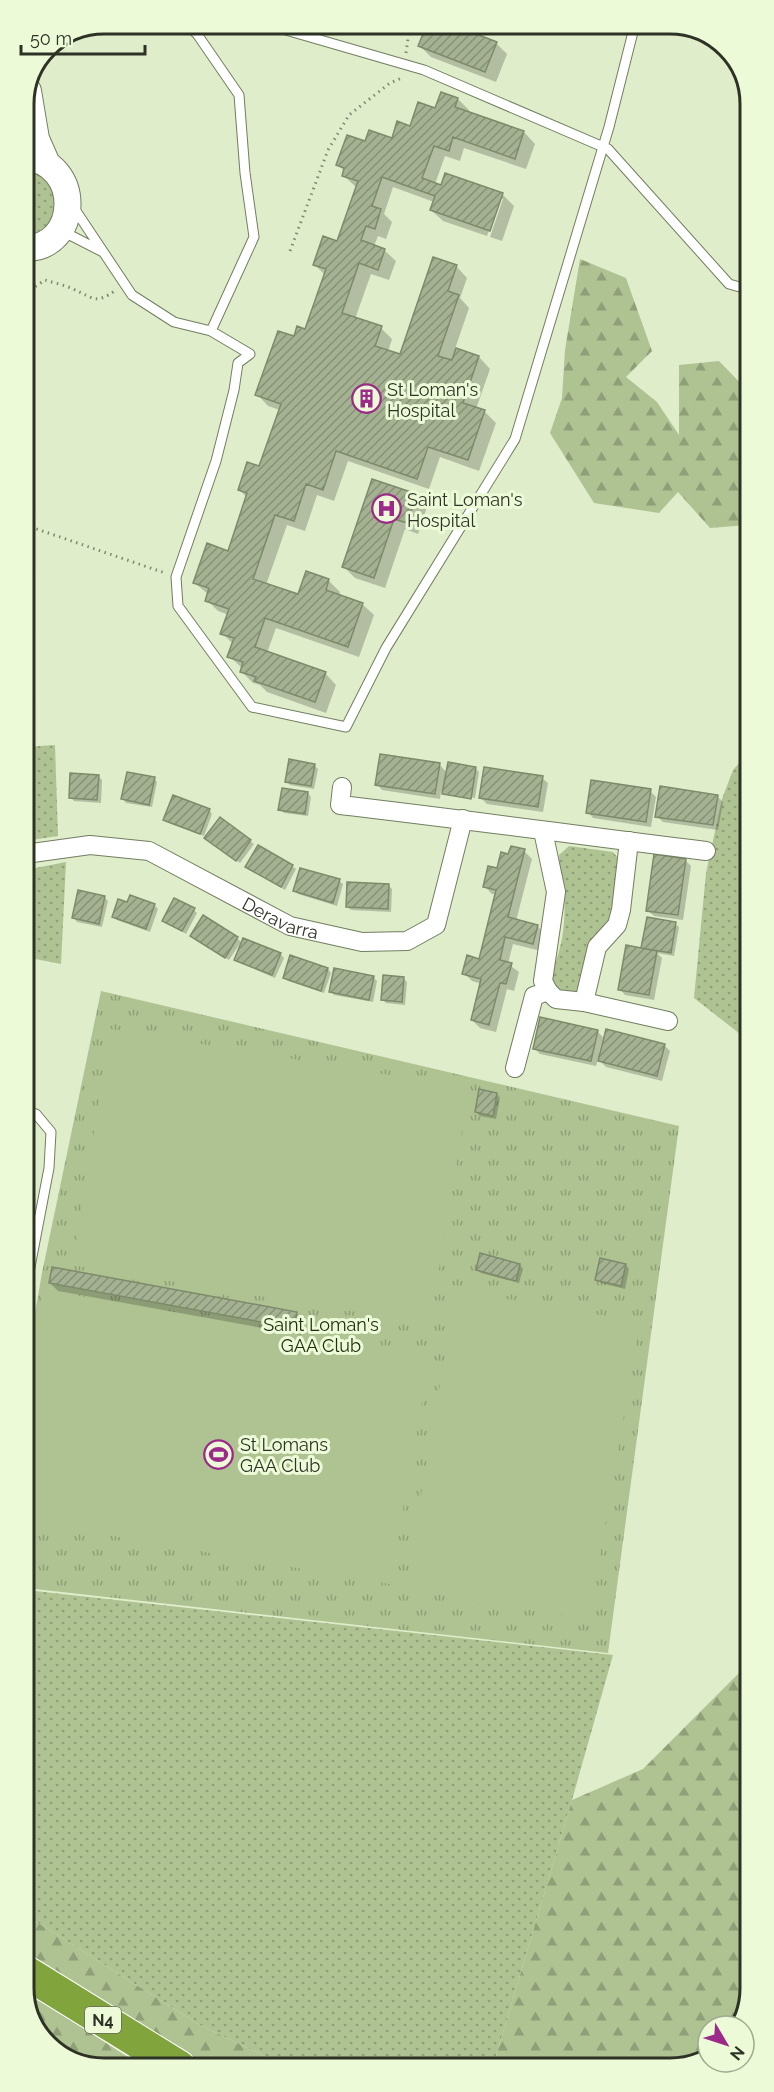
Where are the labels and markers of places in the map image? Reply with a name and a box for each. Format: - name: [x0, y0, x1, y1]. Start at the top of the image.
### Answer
- place label: St Loman's Hospital: [387, 379, 478, 421]
- building icon: St Loman's Hospital: [350, 383, 382, 415]
- place label: Saint Loman's Hospital: [407, 489, 523, 531]
- hospital icon: Saint Loman's Hospital: [370, 493, 402, 525]
- place label: St Lomans GAA Club: [240, 1434, 328, 1476]
- sports icon: St Lomans GAA Club: [203, 1438, 235, 1470]

